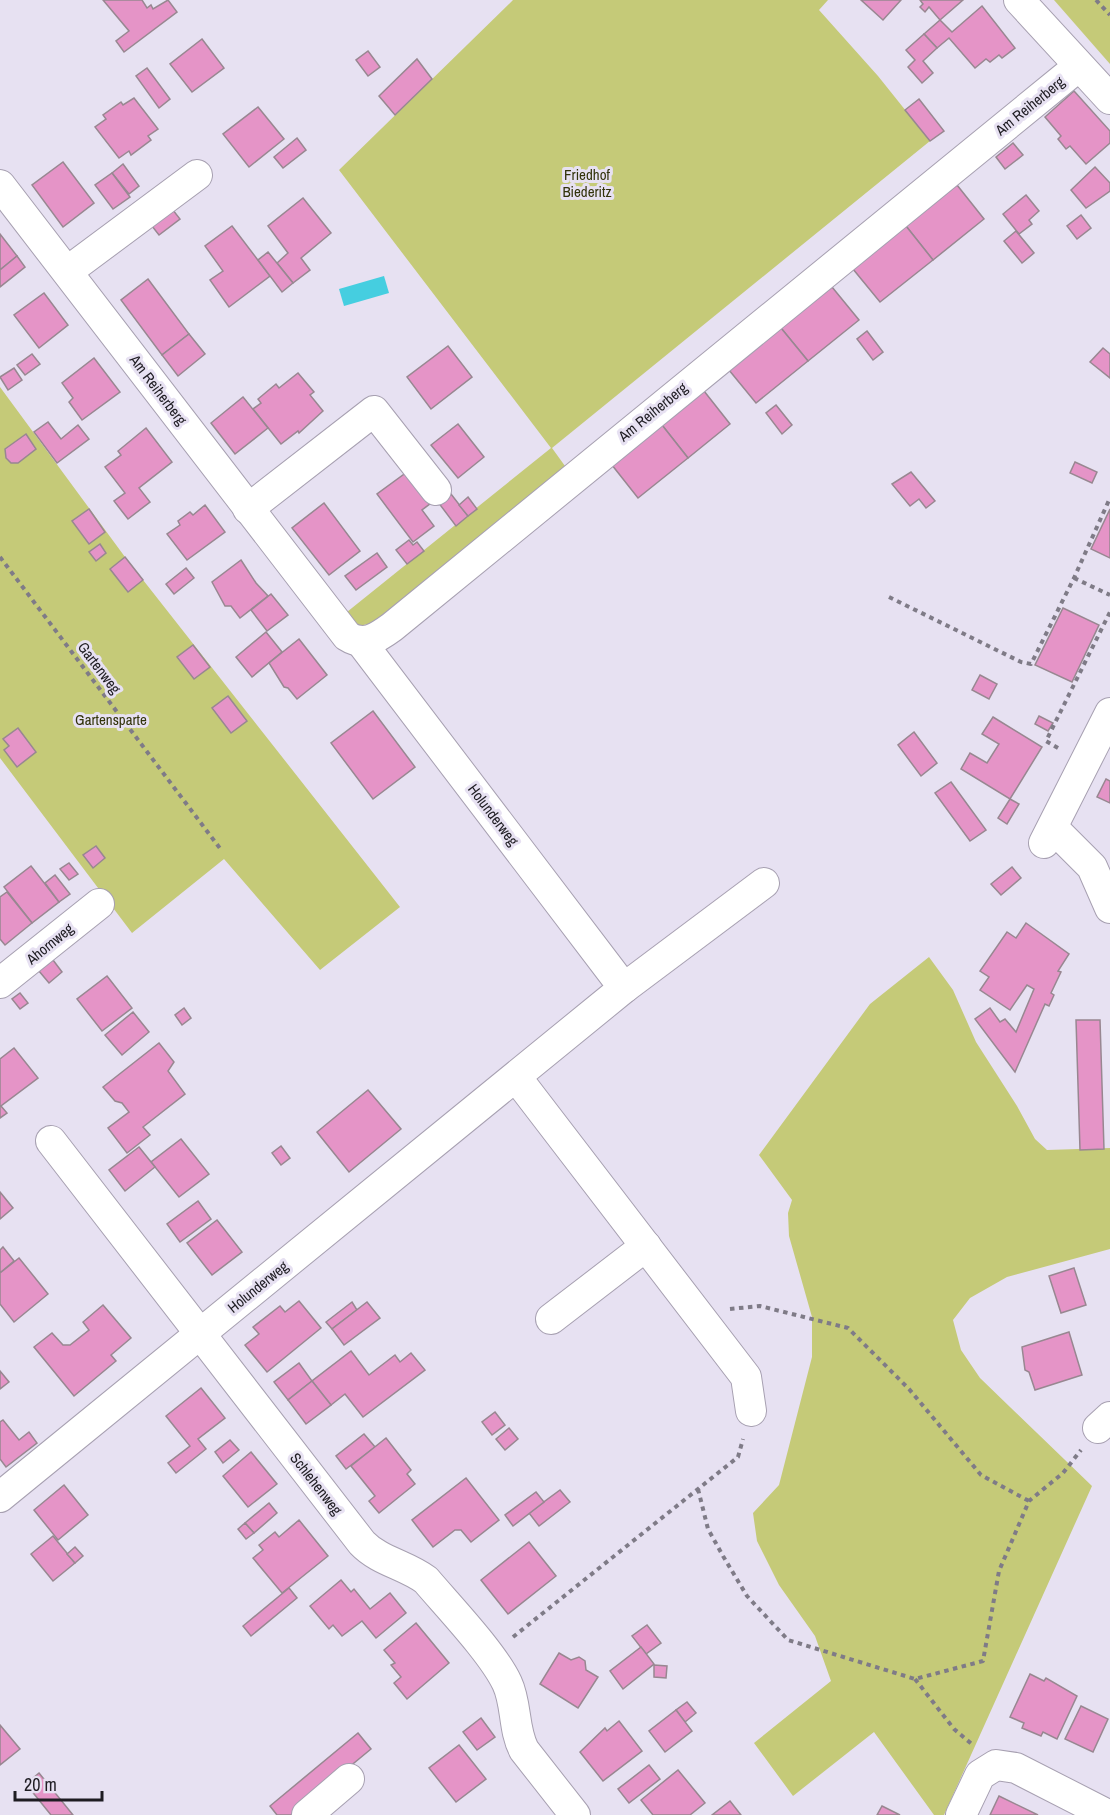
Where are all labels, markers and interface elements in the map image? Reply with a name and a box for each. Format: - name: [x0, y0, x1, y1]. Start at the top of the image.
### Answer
- street label: Am Reiherberg: [990, 71, 1069, 141]
- park label: Friedhof Biederitz: [562, 164, 612, 202]
- street label: Am Reiherberg: [124, 349, 192, 429]
- street label: Am Reiherberg: [613, 377, 692, 447]
- street label: Gartenweg: [73, 637, 126, 698]
- park label: Gartensparte: [75, 709, 147, 730]
- street label: Holunderweg: [463, 779, 524, 850]
- street label: Ahornweg: [21, 918, 78, 970]
- street label: Holunderweg: [223, 1256, 293, 1318]
- street label: Schlehenweg: [285, 1448, 347, 1519]
- scale bar: [15, 1764, 102, 1802]
- text: 20 m: [24, 1772, 57, 1797]

